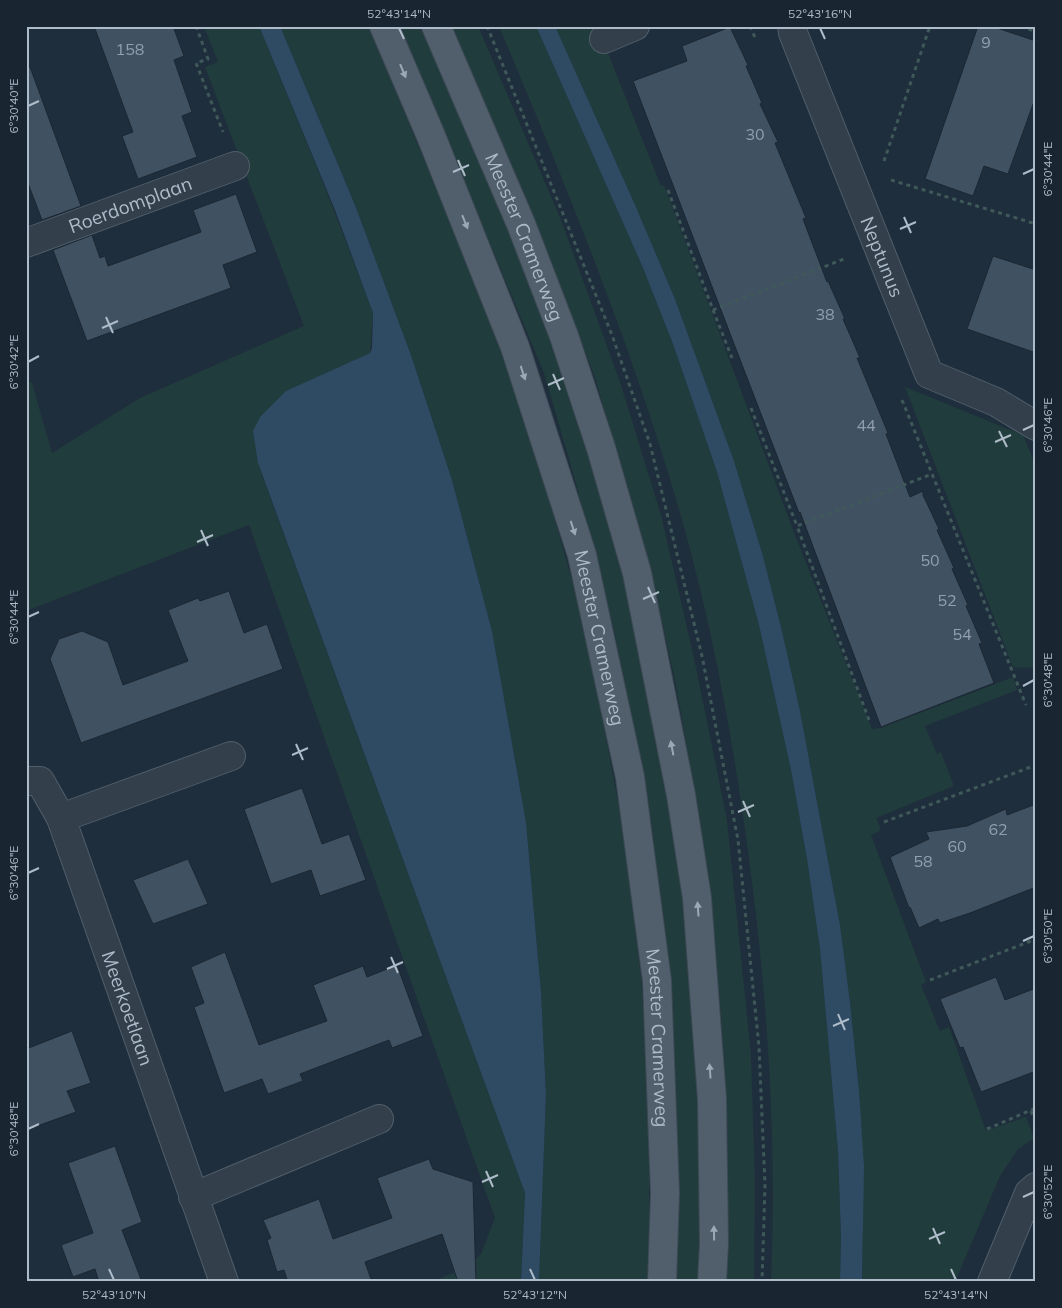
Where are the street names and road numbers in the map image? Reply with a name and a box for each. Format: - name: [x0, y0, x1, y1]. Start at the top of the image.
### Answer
- street label: Meester Cramerweg: [480, 149, 569, 324]
- street label: Roerdomplaan: [65, 171, 195, 238]
- street label: Neptunus: [855, 213, 909, 301]
- street label: Meester Cramerweg: [569, 548, 631, 728]
- street label: Meester Cramerweg: [641, 947, 675, 1128]
- street label: Meerkoetlaan: [97, 948, 159, 1069]

